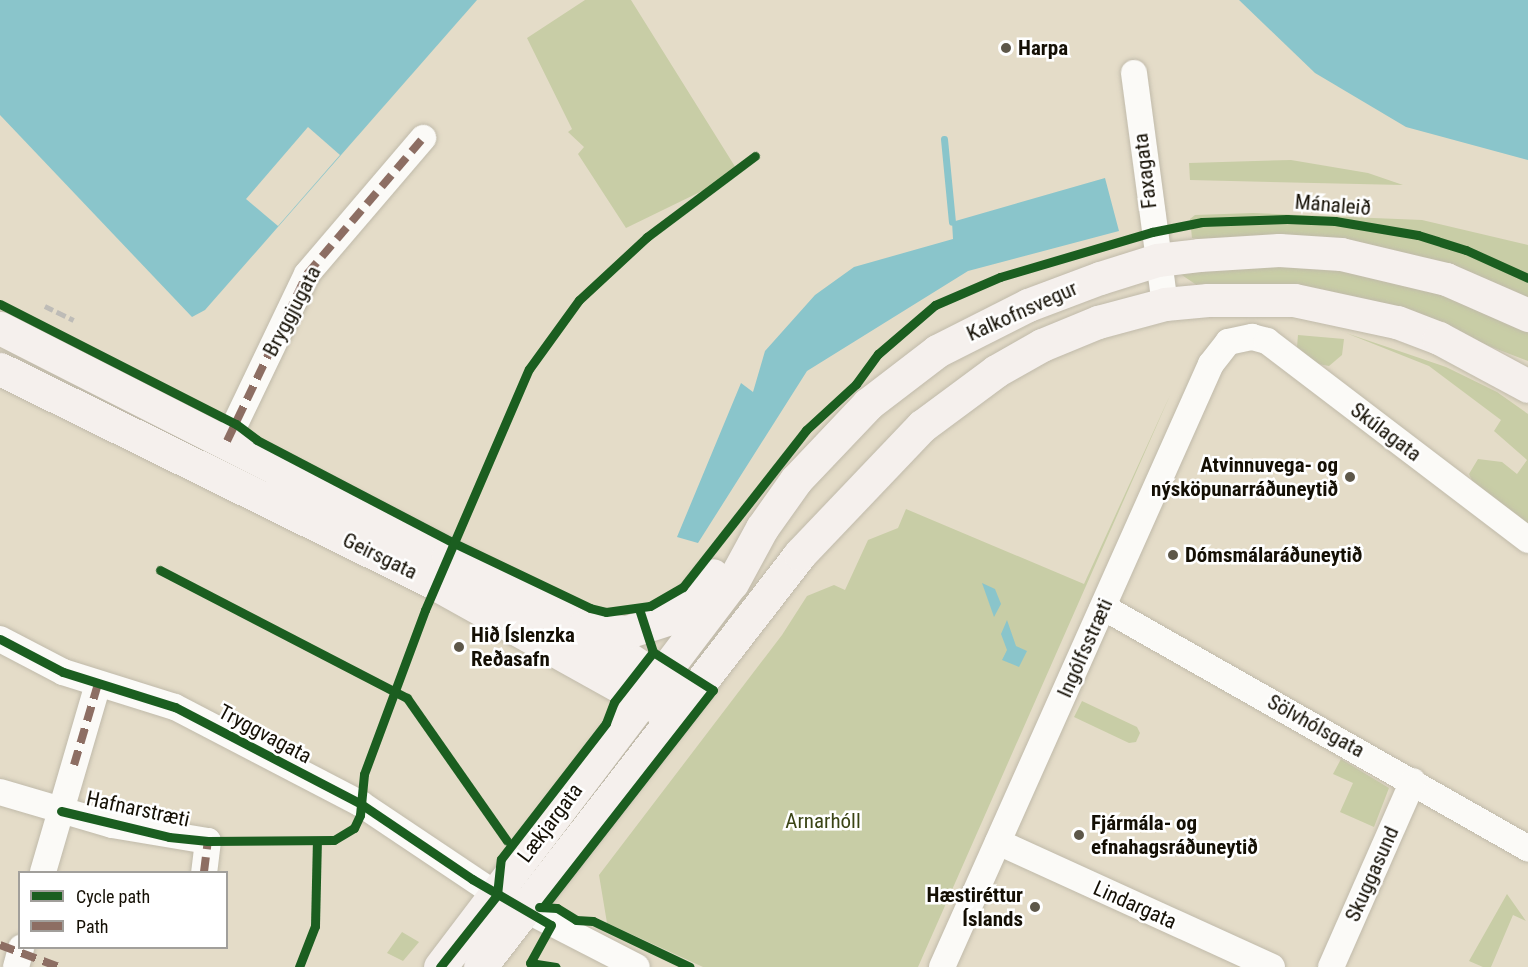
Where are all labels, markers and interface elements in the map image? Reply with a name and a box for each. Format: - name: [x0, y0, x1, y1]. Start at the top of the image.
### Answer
- place label: Harpa: [1018, 35, 1068, 61]
- marker: Harpa: [999, 41, 1013, 55]
- street label: Faxagata: [1128, 132, 1162, 210]
- street label: Mánaleið: [1294, 189, 1372, 221]
- street label: Bryggjugata: [258, 261, 326, 361]
- street label: Kalkofnsvegur: [963, 275, 1081, 347]
- street label: Skúlagata: [1346, 397, 1426, 467]
- place label: Atvinnuvega- og nýsköpunarráðuneytið: [1151, 452, 1338, 502]
- marker: Atvinnuvega- og nýsköpunarráðuneytið: [1343, 470, 1357, 484]
- street label: Geirsgata: [339, 527, 421, 585]
- place label: Dómsmálaráðuneytið: [1185, 542, 1362, 568]
- marker: Dómsmálaráðuneytið: [1166, 548, 1180, 562]
- street label: Ingólfsstræti: [1052, 595, 1118, 701]
- place label: Hið Íslenzka Reðasafn: [471, 622, 575, 672]
- marker: Hið Íslenzka Reðasafn: [452, 640, 466, 654]
- street label: Sölvhólsgata: [1263, 689, 1369, 763]
- street label: Tryggvagata: [214, 699, 316, 769]
- street label: Lækjargata: [512, 779, 588, 867]
- street label: Hafnarstræti: [84, 786, 192, 832]
- park label: Arnarhóll: [785, 808, 861, 834]
- place label: Fjármála- og efnahagsráðuneytið: [1091, 810, 1258, 860]
- street label: Skuggasund: [1340, 822, 1404, 926]
- marker: Fjármála- og efnahagsráðuneytið: [1072, 828, 1086, 842]
- legend: [18, 871, 228, 949]
- street label: Lindargata: [1090, 876, 1180, 934]
- place label: Hæstiréttur Íslands: [927, 882, 1023, 932]
- text: Cycle path: [76, 886, 150, 907]
- marker: Hæstiréttur Íslands: [1028, 900, 1042, 914]
- text: Path: [76, 916, 109, 937]

